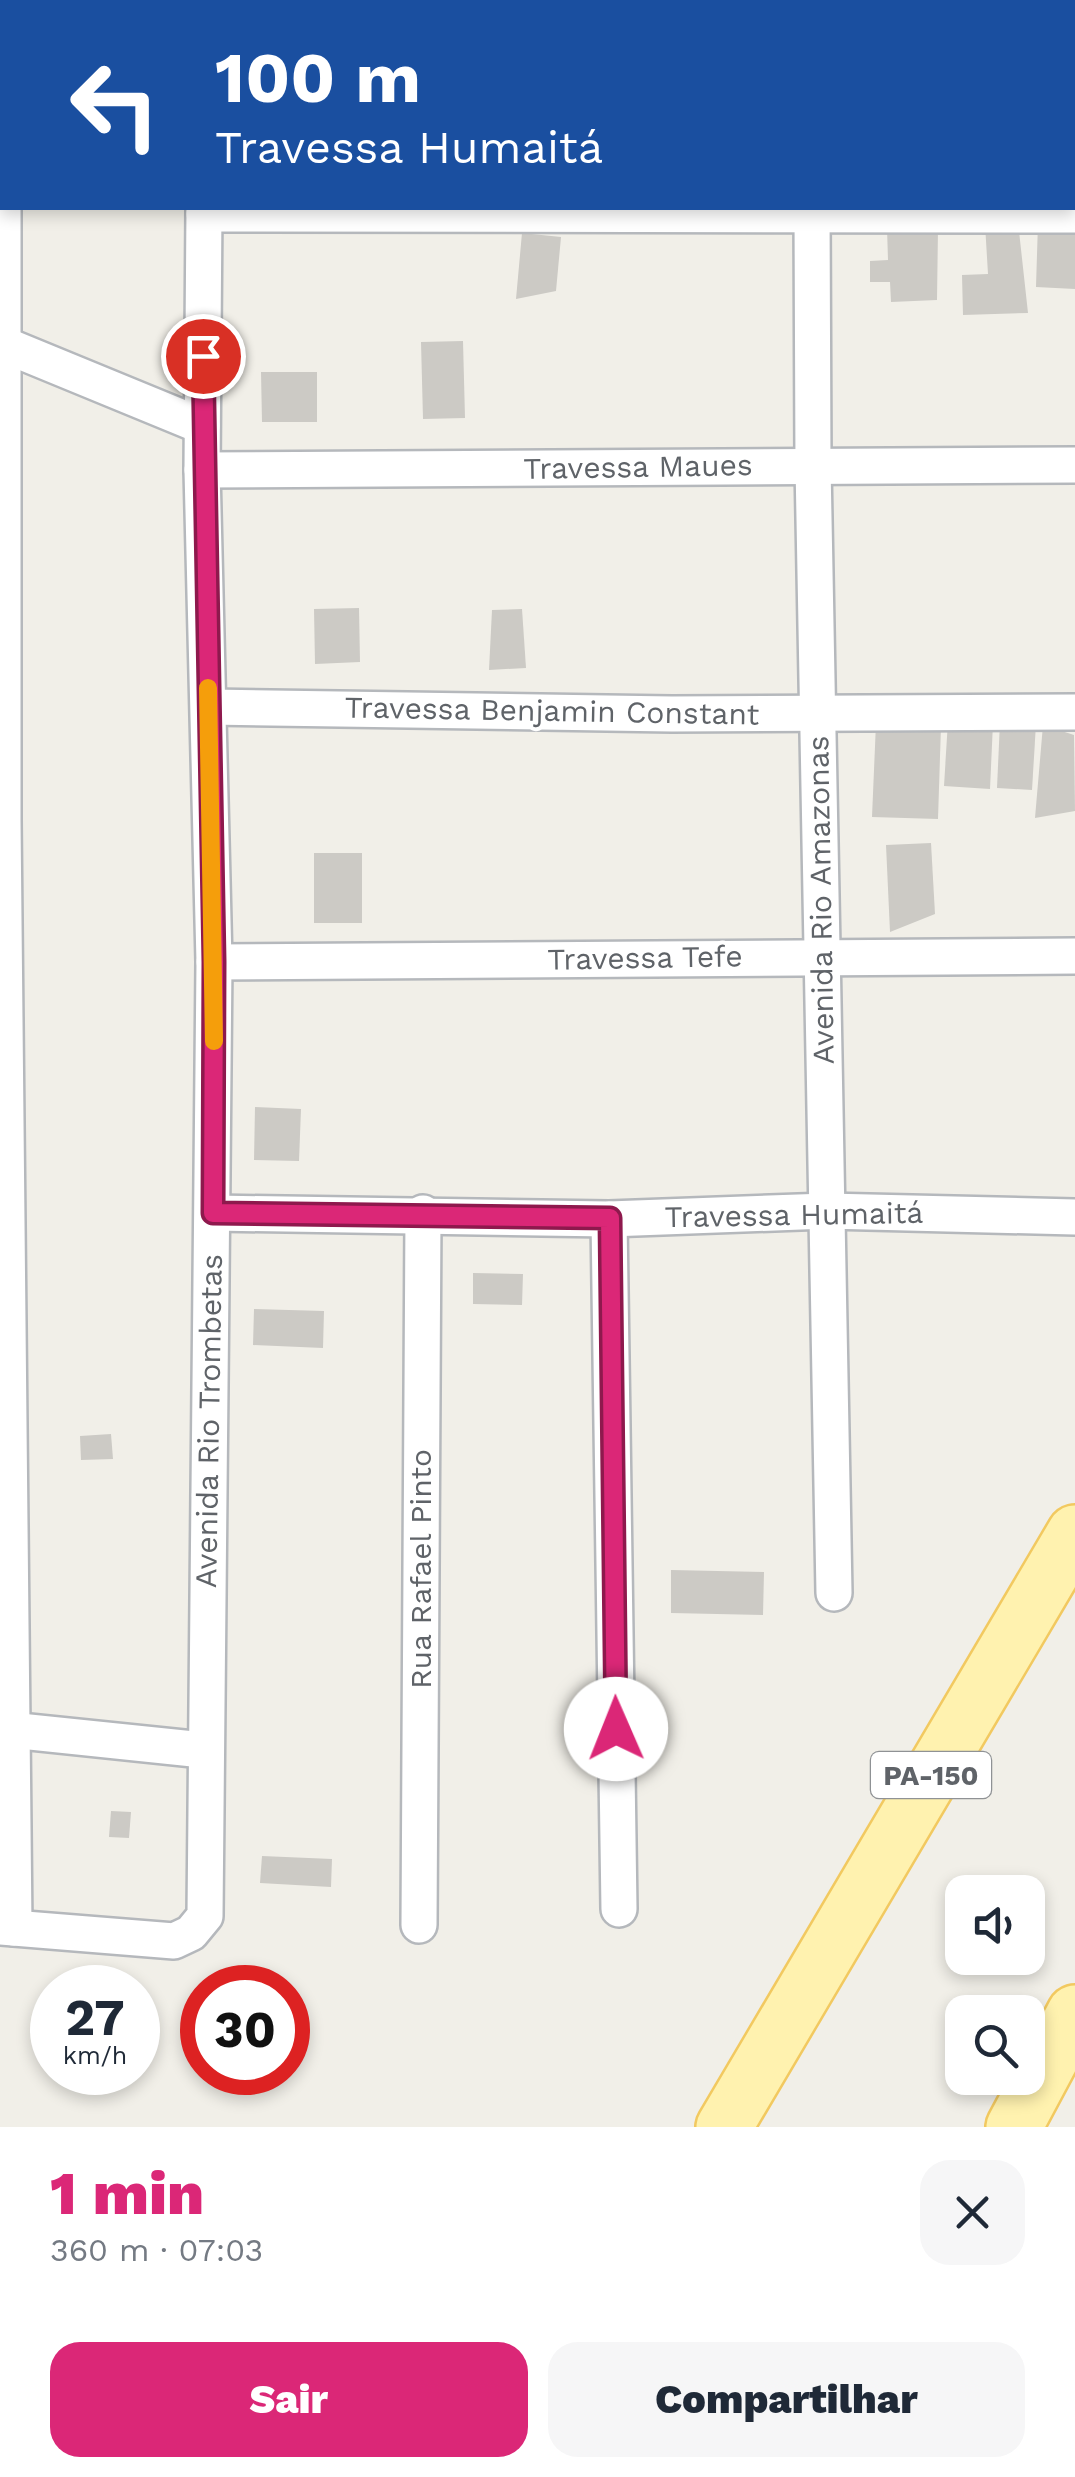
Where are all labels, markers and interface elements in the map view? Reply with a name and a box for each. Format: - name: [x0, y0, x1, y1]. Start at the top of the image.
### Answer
- text: 100 m: [215, 37, 421, 119]
- icon: left: [50, 40, 180, 170]
- text: Travessa Humaitá: [215, 121, 603, 174]
- pin: [161, 314, 246, 399]
- icon: arrive: [176, 329, 231, 384]
- street label: Travessa Maues: [523, 447, 753, 486]
- street label: Travessa Benjamin Constant: [344, 689, 760, 732]
- street label: Avenida Rio Amazonas: [800, 735, 841, 1065]
- street label: Travessa Tefe: [547, 938, 743, 977]
- street label: Travessa Humaitá: [664, 1195, 924, 1234]
- street label: Avenida Rio Trombetas: [188, 1254, 229, 1588]
- street label: Rua Rafael Pinto: [403, 1449, 438, 1689]
- position arrow: [564, 1677, 668, 1781]
- road number: PA-150: [871, 1752, 991, 1798]
- map controls: [945, 1875, 1045, 2095]
- button: sound: [945, 1875, 1045, 1975]
- speed limit sign: 30: [180, 1965, 310, 2095]
- text: 27: [65, 1988, 125, 2047]
- button: search: [945, 1995, 1045, 2095]
- text: km/h: [63, 2041, 127, 2070]
- text: 1 min: [50, 2158, 204, 2229]
- button: close: [920, 2160, 1025, 2265]
- text: 360 m · 07:03: [50, 2231, 263, 2269]
- button: Sair: [50, 2342, 528, 2457]
- button: Compartilhar: [548, 2342, 1025, 2457]

